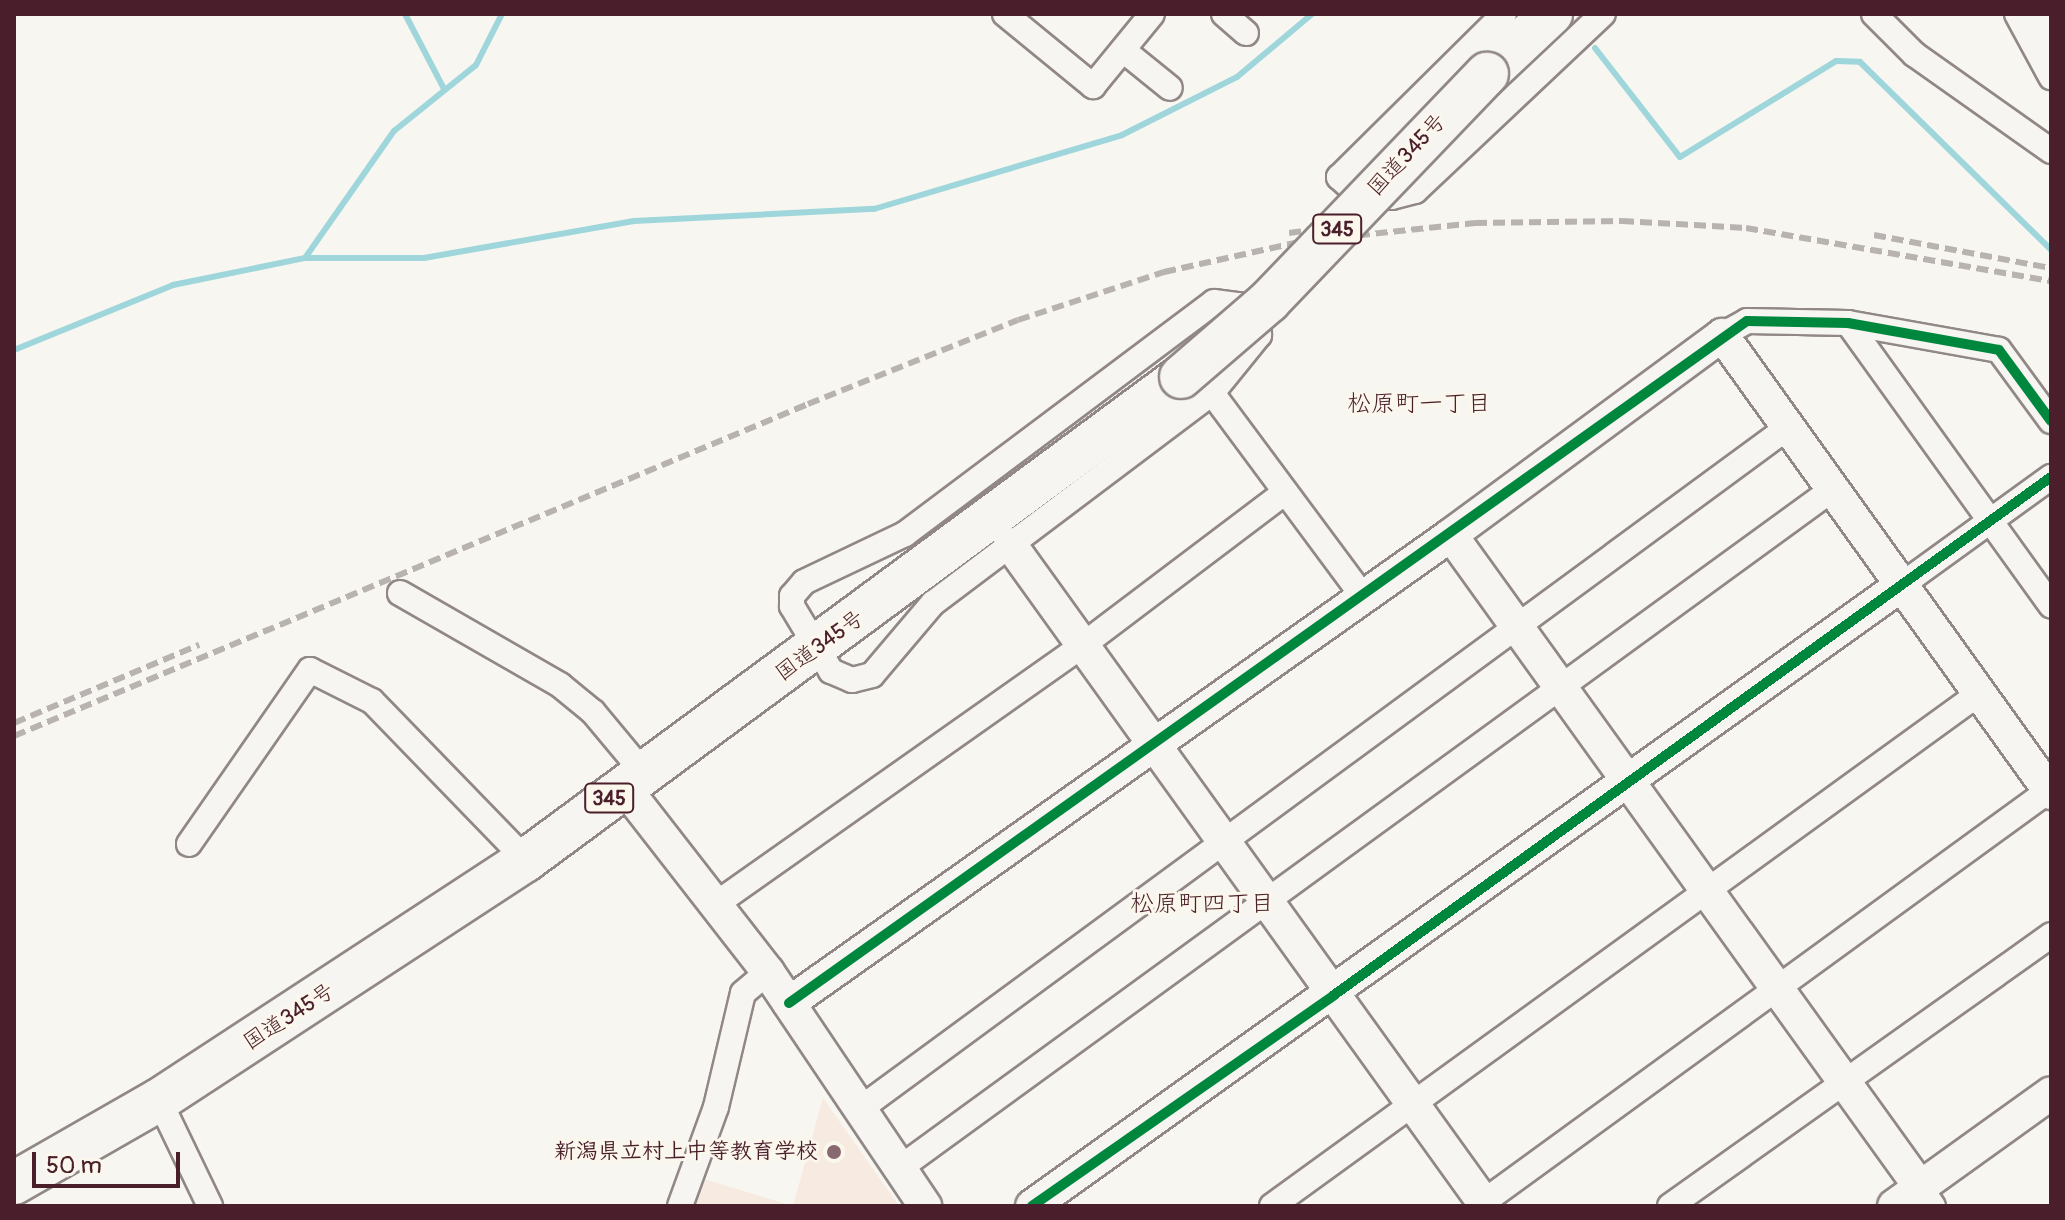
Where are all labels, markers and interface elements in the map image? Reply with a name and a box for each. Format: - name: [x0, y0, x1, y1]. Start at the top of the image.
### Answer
- street label: 国道345号: [1362, 108, 1452, 202]
- road number: 345: [1311, 213, 1363, 245]
- district label: 松原町一丁目: [1347, 390, 1491, 418]
- street label: 国道345号: [771, 605, 869, 687]
- road number: 345: [583, 782, 635, 814]
- district label: 松原町四丁目: [1130, 890, 1274, 918]
- street label: 国道345号: [239, 978, 339, 1056]
- scale bar: [36, 1136, 184, 1186]
- place label: 新潟県立村上中等教育学校: [554, 1139, 818, 1165]
- marker: 新潟県立村上中等教育学校: [825, 1143, 843, 1161]
- text: 50 m: [46, 1151, 102, 1180]

